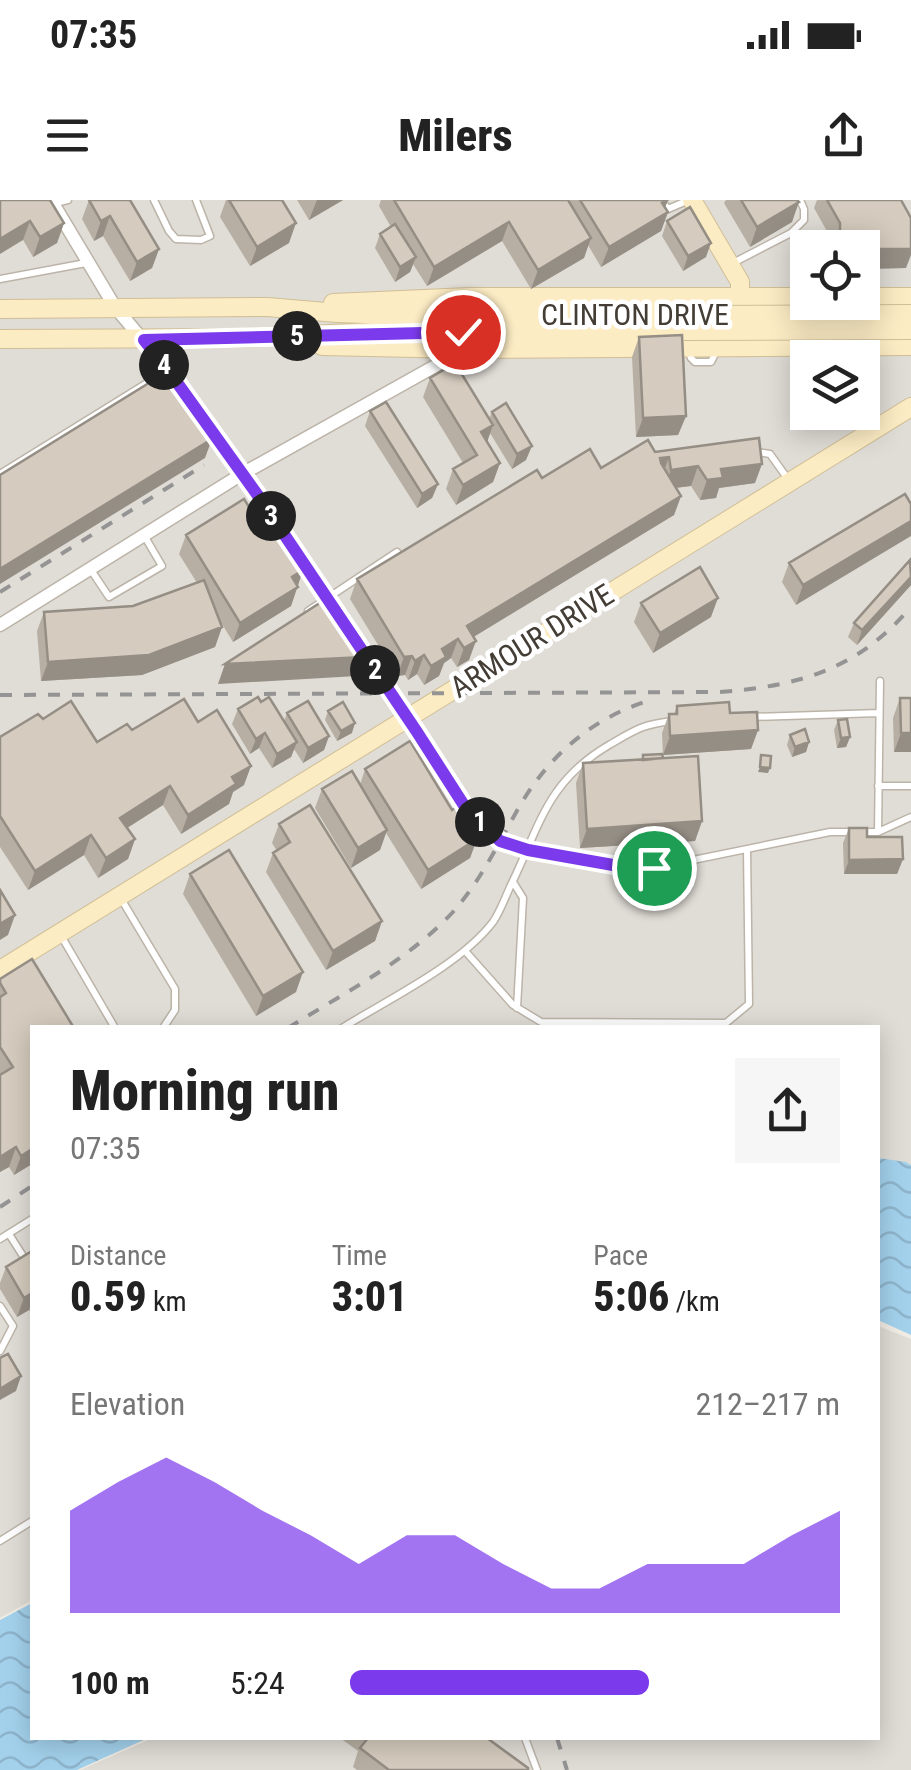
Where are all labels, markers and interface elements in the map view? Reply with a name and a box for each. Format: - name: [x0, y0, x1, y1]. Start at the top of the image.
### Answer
- text: 07:35: [50, 13, 137, 57]
- icon: menu: [40, 108, 95, 163]
- icon: share: [816, 108, 871, 163]
- text: Milers: [398, 109, 513, 162]
- map controls: [790, 230, 880, 430]
- button: locate: [790, 230, 880, 320]
- pin: [421, 290, 506, 375]
- street label: CLINTON DRIVE: [541, 297, 729, 332]
- icon: check: [436, 305, 491, 360]
- pin: 5: [272, 311, 322, 361]
- text: 5: [290, 319, 304, 352]
- pin: 4: [139, 340, 189, 390]
- button: layers: [790, 340, 880, 430]
- text: 4: [157, 348, 171, 381]
- pin: 3: [246, 491, 296, 541]
- text: 3: [264, 499, 278, 532]
- street label: ARMOUR DRIVE: [444, 576, 620, 705]
- pin: 2: [350, 645, 400, 695]
- text: 2: [368, 653, 382, 686]
- pin: 1: [455, 797, 505, 847]
- text: 1: [473, 805, 487, 838]
- pin: [612, 826, 697, 911]
- icon: arrive: [627, 841, 682, 896]
- button: share: [735, 1058, 840, 1163]
- text: Morning run: [70, 1059, 339, 1123]
- text: 07:35: [70, 1129, 141, 1167]
- text: Distance: [70, 1239, 167, 1272]
- text: Time: [332, 1239, 387, 1272]
- text: Pace: [593, 1239, 648, 1272]
- text: 0.59: [70, 1272, 147, 1321]
- text: 3:01: [332, 1272, 408, 1321]
- text: 5:06: [593, 1272, 669, 1321]
- text: km: [147, 1285, 187, 1318]
- text: /km: [669, 1285, 720, 1318]
- text: Elevation: [70, 1385, 185, 1423]
- text: 212–217 m: [695, 1385, 840, 1423]
- text: 100 m: [70, 1664, 150, 1702]
- text: 5:24: [230, 1664, 285, 1702]

